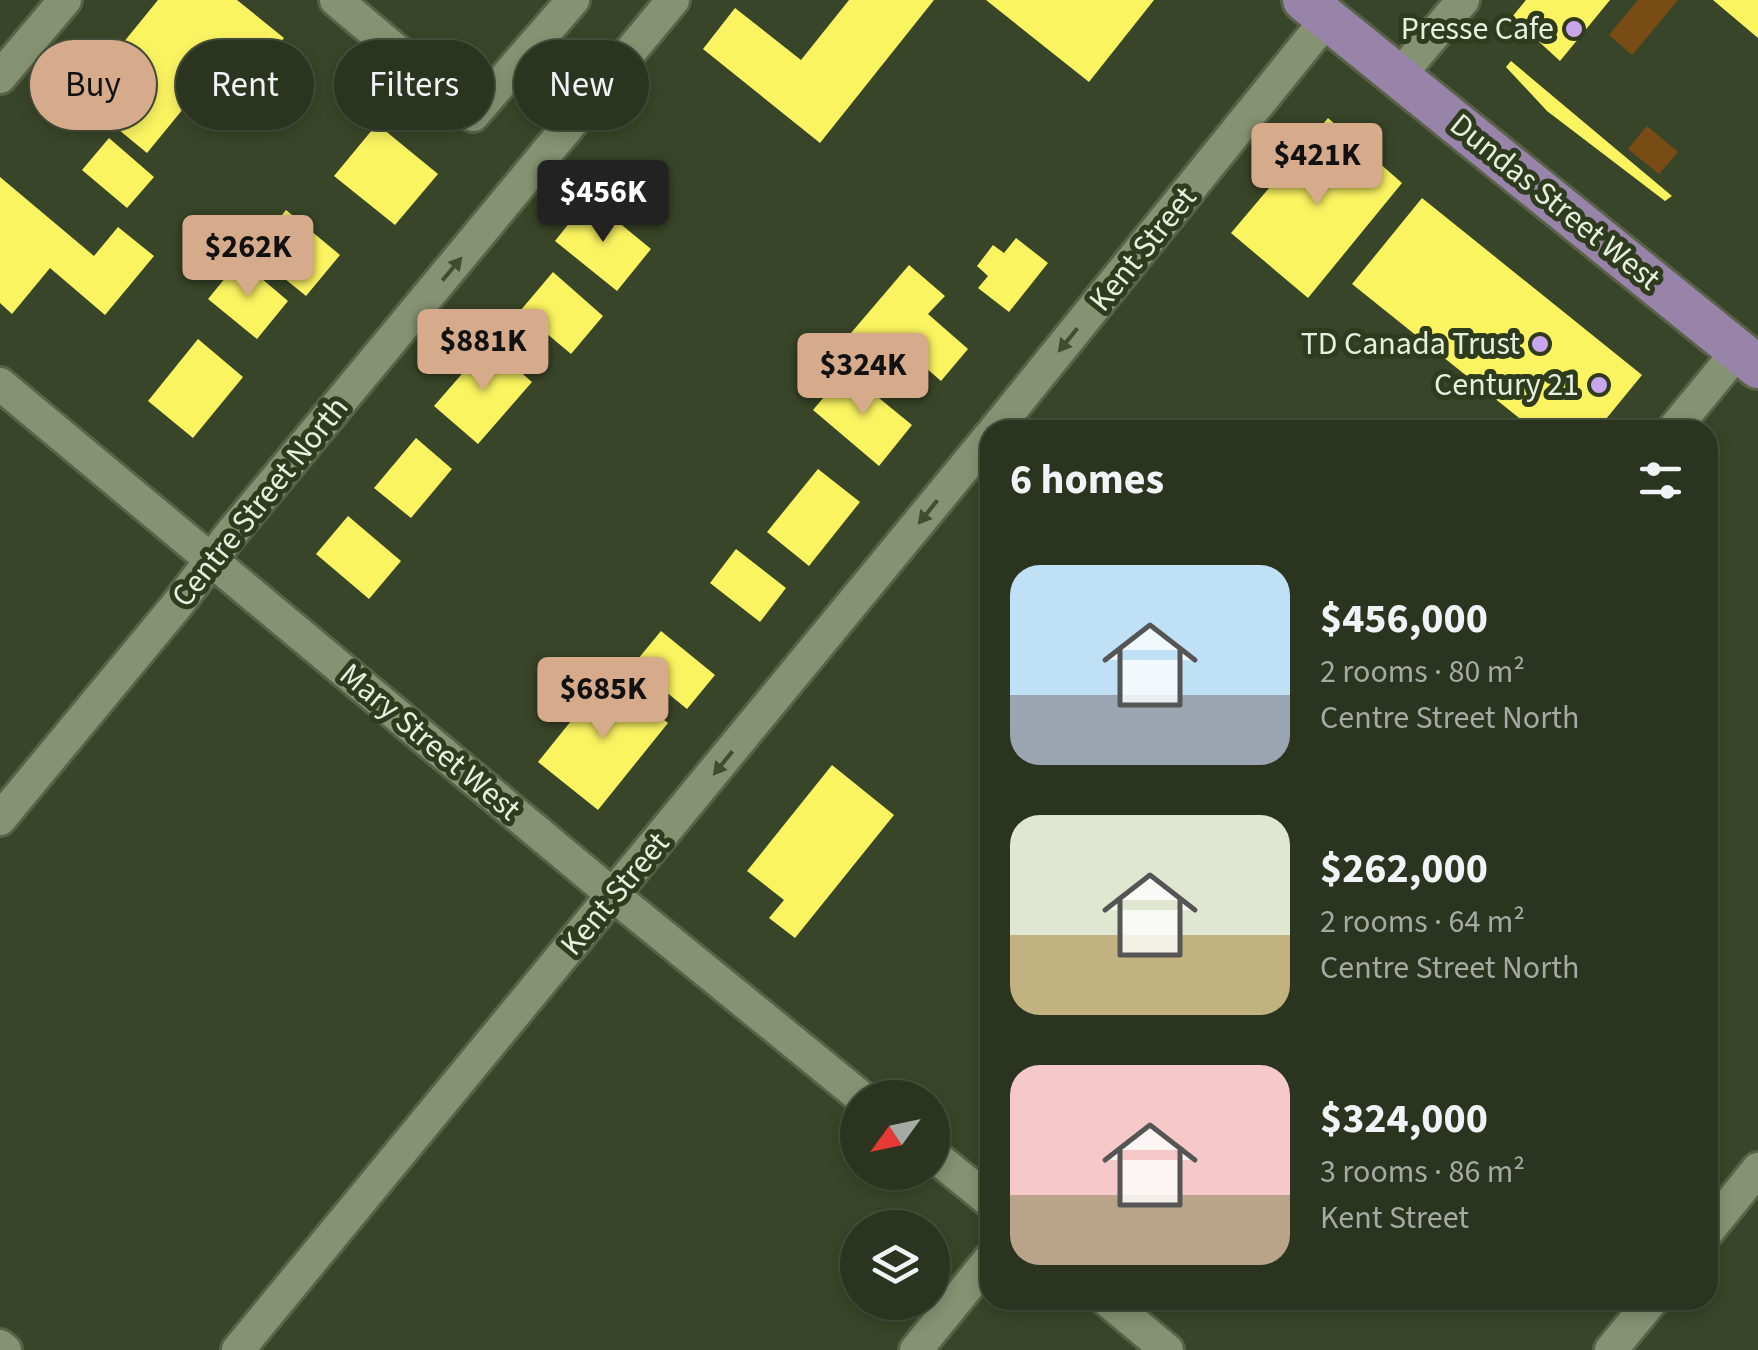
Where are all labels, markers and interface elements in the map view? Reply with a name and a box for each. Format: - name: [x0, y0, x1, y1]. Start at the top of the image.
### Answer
- place label: Presse Cafe: [1401, 6, 1554, 52]
- marker: Presse Cafe: [1563, 18, 1585, 40]
- chip: Buy: [30, 40, 156, 130]
- chip: Rent: [176, 40, 314, 130]
- chip: Filters: [334, 40, 494, 130]
- chip: New: [514, 40, 649, 130]
- street label: Dundas Street West: [1440, 102, 1670, 302]
- pin: $421K: [1247, 123, 1387, 208]
- text: $421K: [1273, 132, 1361, 178]
- pin: $456K: [533, 160, 673, 245]
- text: $456K: [559, 169, 647, 215]
- street label: Kent Street: [1078, 176, 1208, 321]
- pin: $262K: [178, 215, 318, 300]
- text: $262K: [204, 224, 292, 270]
- one-way arrow: [441, 256, 462, 281]
- pin: $881K: [413, 309, 553, 394]
- text: $881K: [439, 318, 527, 364]
- place label: TD Canada Trust: [1301, 321, 1520, 367]
- one-way arrow: [1058, 328, 1079, 353]
- pin: $324K: [793, 333, 933, 418]
- marker: TD Canada Trust: [1529, 333, 1551, 355]
- text: $324K: [819, 342, 907, 388]
- place label: Century 21: [1434, 362, 1579, 408]
- marker: Century 21: [1588, 374, 1610, 396]
- street label: Centre Street North: [160, 387, 360, 617]
- text: 6 homes: [1010, 450, 1164, 510]
- icon: filters: [1633, 453, 1688, 508]
- one-way arrow: [918, 499, 939, 524]
- text: $456,000: [1320, 589, 1488, 649]
- icon: home: [1090, 605, 1210, 725]
- text: 2 rooms · 80 m²: [1320, 649, 1525, 695]
- street label: Mary Street West: [329, 652, 531, 832]
- pin: $685K: [533, 657, 673, 742]
- text: $685K: [559, 666, 647, 712]
- text: Centre Street North: [1320, 695, 1579, 741]
- one-way arrow: [713, 751, 734, 776]
- street label: Kent Street: [549, 822, 681, 966]
- text: $262,000: [1320, 839, 1488, 899]
- icon: home: [1090, 855, 1210, 975]
- text: 2 rooms · 64 m²: [1320, 899, 1525, 945]
- text: Centre Street North: [1320, 945, 1579, 991]
- north arrow: [840, 1080, 950, 1190]
- map controls: [840, 1080, 950, 1320]
- text: $324,000: [1320, 1089, 1488, 1149]
- icon: home: [1090, 1105, 1210, 1225]
- text: 3 rooms · 86 m²: [1320, 1149, 1525, 1195]
- text: Kent Street: [1320, 1195, 1469, 1241]
- button: layers: [840, 1210, 950, 1320]

